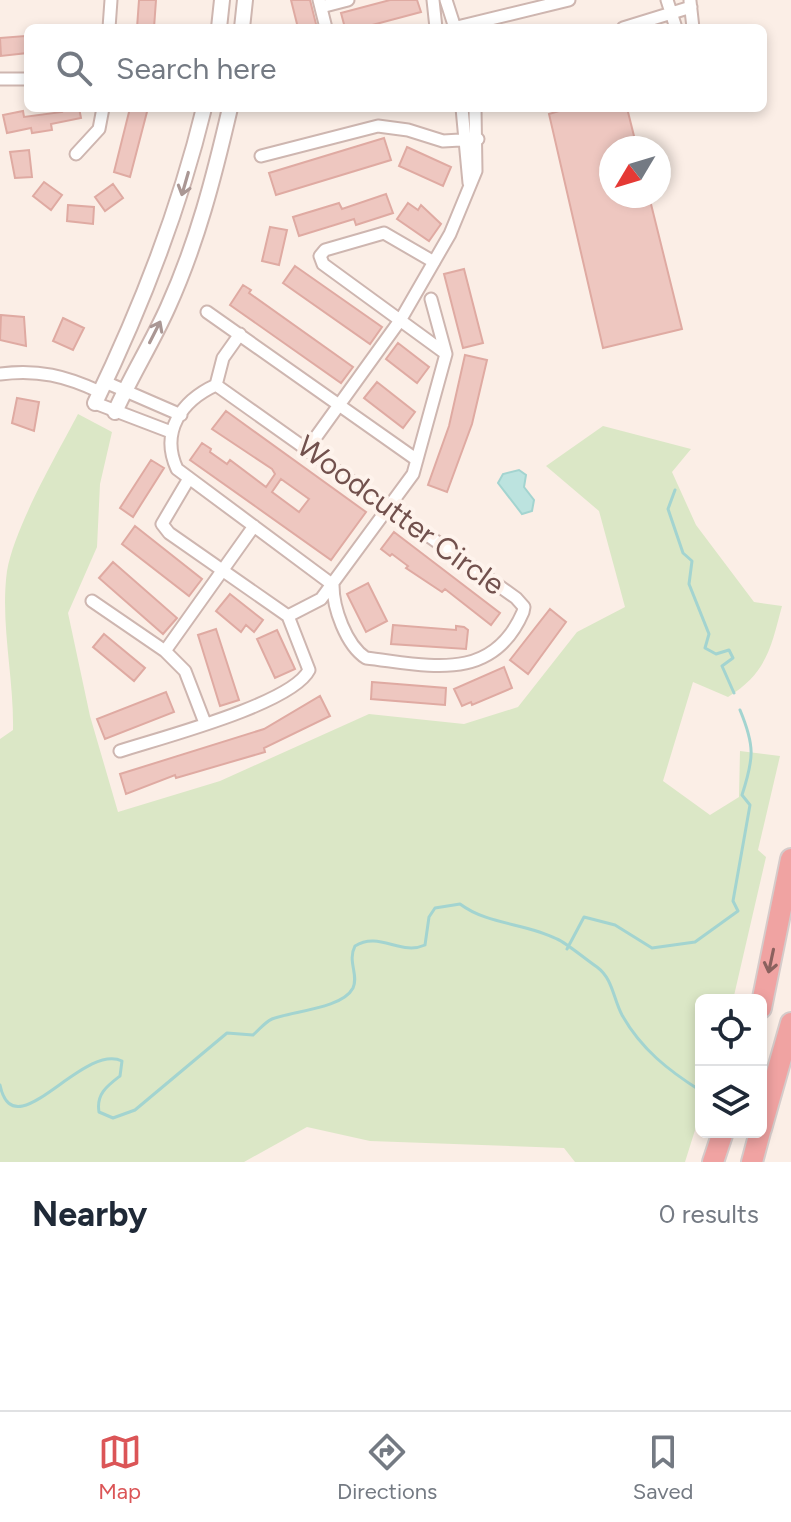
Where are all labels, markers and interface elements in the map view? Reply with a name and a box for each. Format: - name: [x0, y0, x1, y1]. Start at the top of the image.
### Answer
- search box: [24, 24, 767, 112]
- icon: search: [52, 46, 96, 90]
- text: Search here: [116, 50, 276, 87]
- north arrow: [599, 136, 671, 208]
- one-way arrow: [177, 170, 192, 196]
- one-way arrow: [148, 321, 164, 345]
- street label: Woodcutter Circle: [290, 427, 512, 603]
- one-way arrow: [763, 948, 778, 973]
- map controls: [695, 994, 767, 1138]
- button: locate: [695, 994, 767, 1066]
- button: layers: [695, 1066, 767, 1138]
- text: Nearby: [32, 1194, 147, 1235]
- text: 0 results: [659, 1198, 759, 1230]
- tab: Map: [98, 1430, 142, 1505]
- tab: Directions: [337, 1430, 437, 1505]
- tab: Saved: [633, 1430, 693, 1505]

